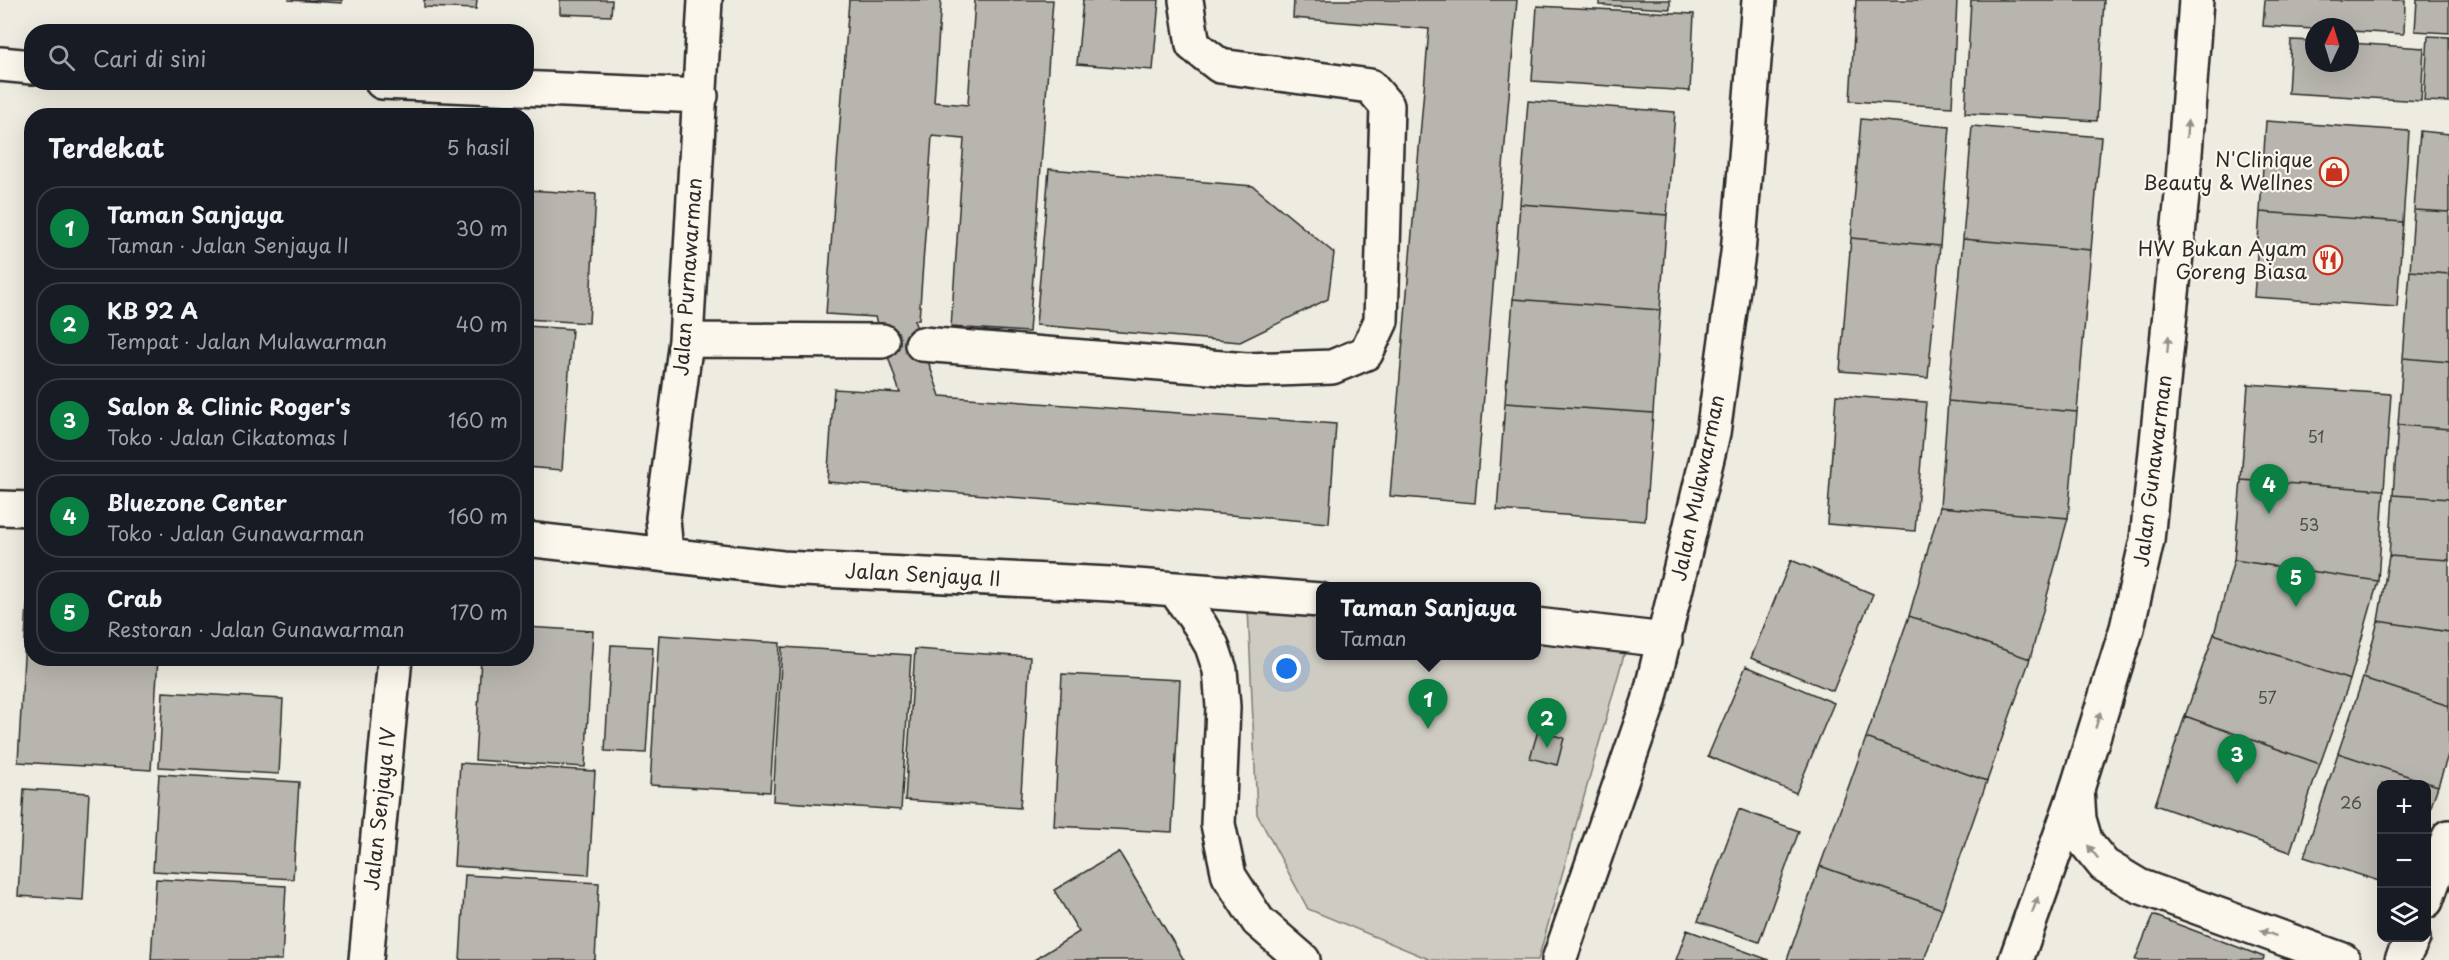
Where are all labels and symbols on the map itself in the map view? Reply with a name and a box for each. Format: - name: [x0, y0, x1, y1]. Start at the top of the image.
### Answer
- north arrow: [2305, 18, 2359, 72]
- one-way arrow: [2182, 120, 2192, 139]
- place label: N'Clinique Beauty & Wellnes: [2143, 144, 2313, 197]
- shop icon: N'Clinique Beauty & Wellnes: [2318, 156, 2350, 188]
- street label: Jalan Purnawarman: [665, 177, 709, 377]
- place label: HW Bukan Ayam Goreng Biasa: [2138, 233, 2307, 286]
- restaurant icon: HW Bukan Ayam Goreng Biasa: [2312, 244, 2344, 276]
- one-way arrow: [2164, 335, 2173, 354]
- street label: Jalan Gunawarman: [2125, 373, 2179, 569]
- street label: Jalan Mulawarman: [1663, 392, 1731, 584]
- house number: 51: [2307, 424, 2325, 448]
- pin: 4: [2250, 464, 2288, 514]
- house number: 53: [2299, 512, 2319, 536]
- street label: Jalan Senjaya II: [844, 555, 1002, 593]
- pin: 5: [2276, 558, 2316, 607]
- your location: [1272, 654, 1301, 683]
- pin: 1: [1408, 680, 1448, 729]
- house number: 57: [2257, 685, 2277, 709]
- pin: 2: [1528, 698, 1566, 748]
- one-way arrow: [2094, 711, 2103, 729]
- street label: Jalan Senjaya IV: [356, 726, 403, 892]
- pin: 3: [2218, 734, 2256, 784]
- house number: 26: [2340, 790, 2362, 814]
- one-way arrow: [2087, 844, 2100, 860]
- one-way arrow: [2031, 896, 2041, 914]
- one-way arrow: [2259, 927, 2277, 937]

